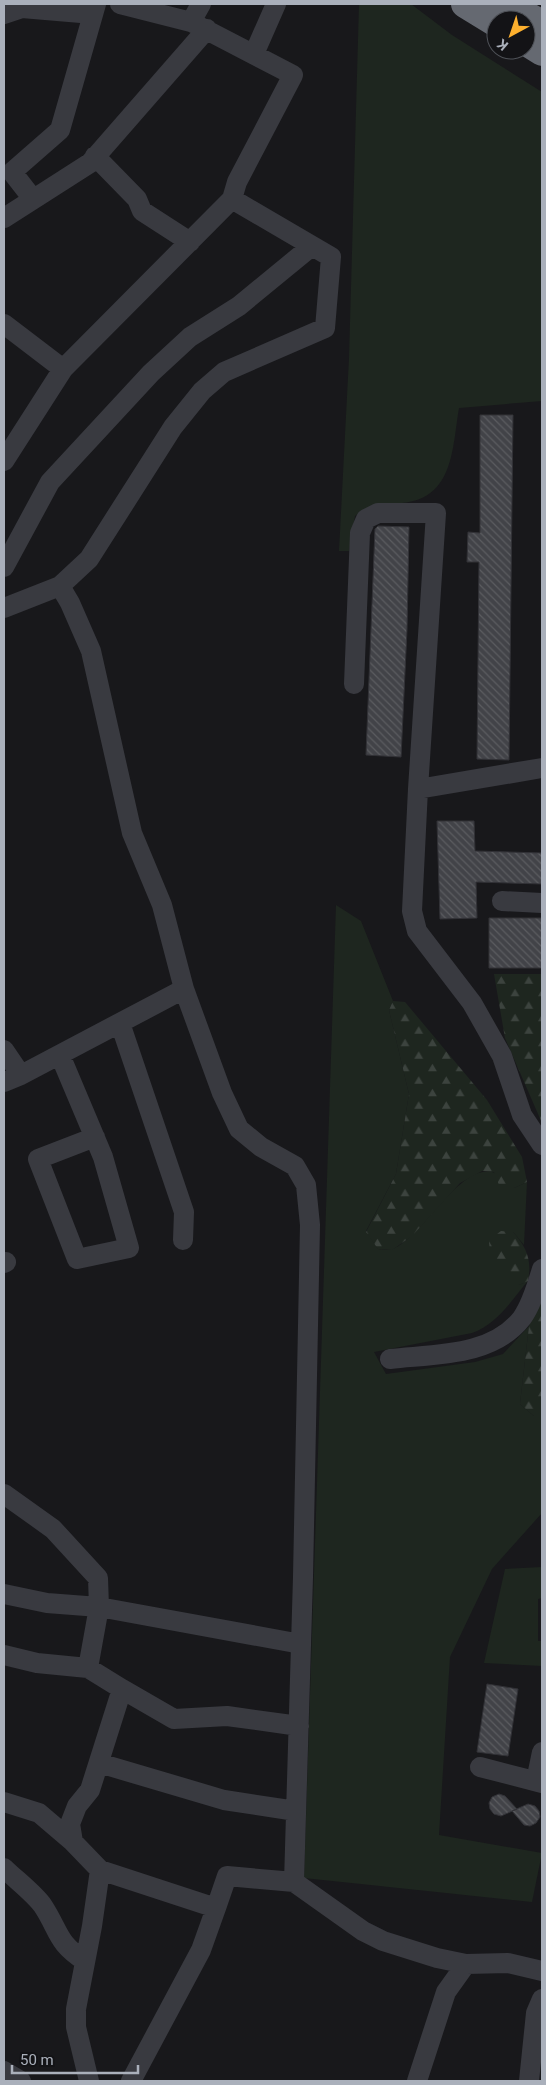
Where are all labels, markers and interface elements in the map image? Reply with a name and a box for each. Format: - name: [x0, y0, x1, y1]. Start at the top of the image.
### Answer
- north arrow: [486, 10, 536, 60]
- text: K: [494, 36, 511, 54]
- scale bar: [12, 2042, 139, 2074]
- text: 50 m: [20, 2051, 54, 2069]

